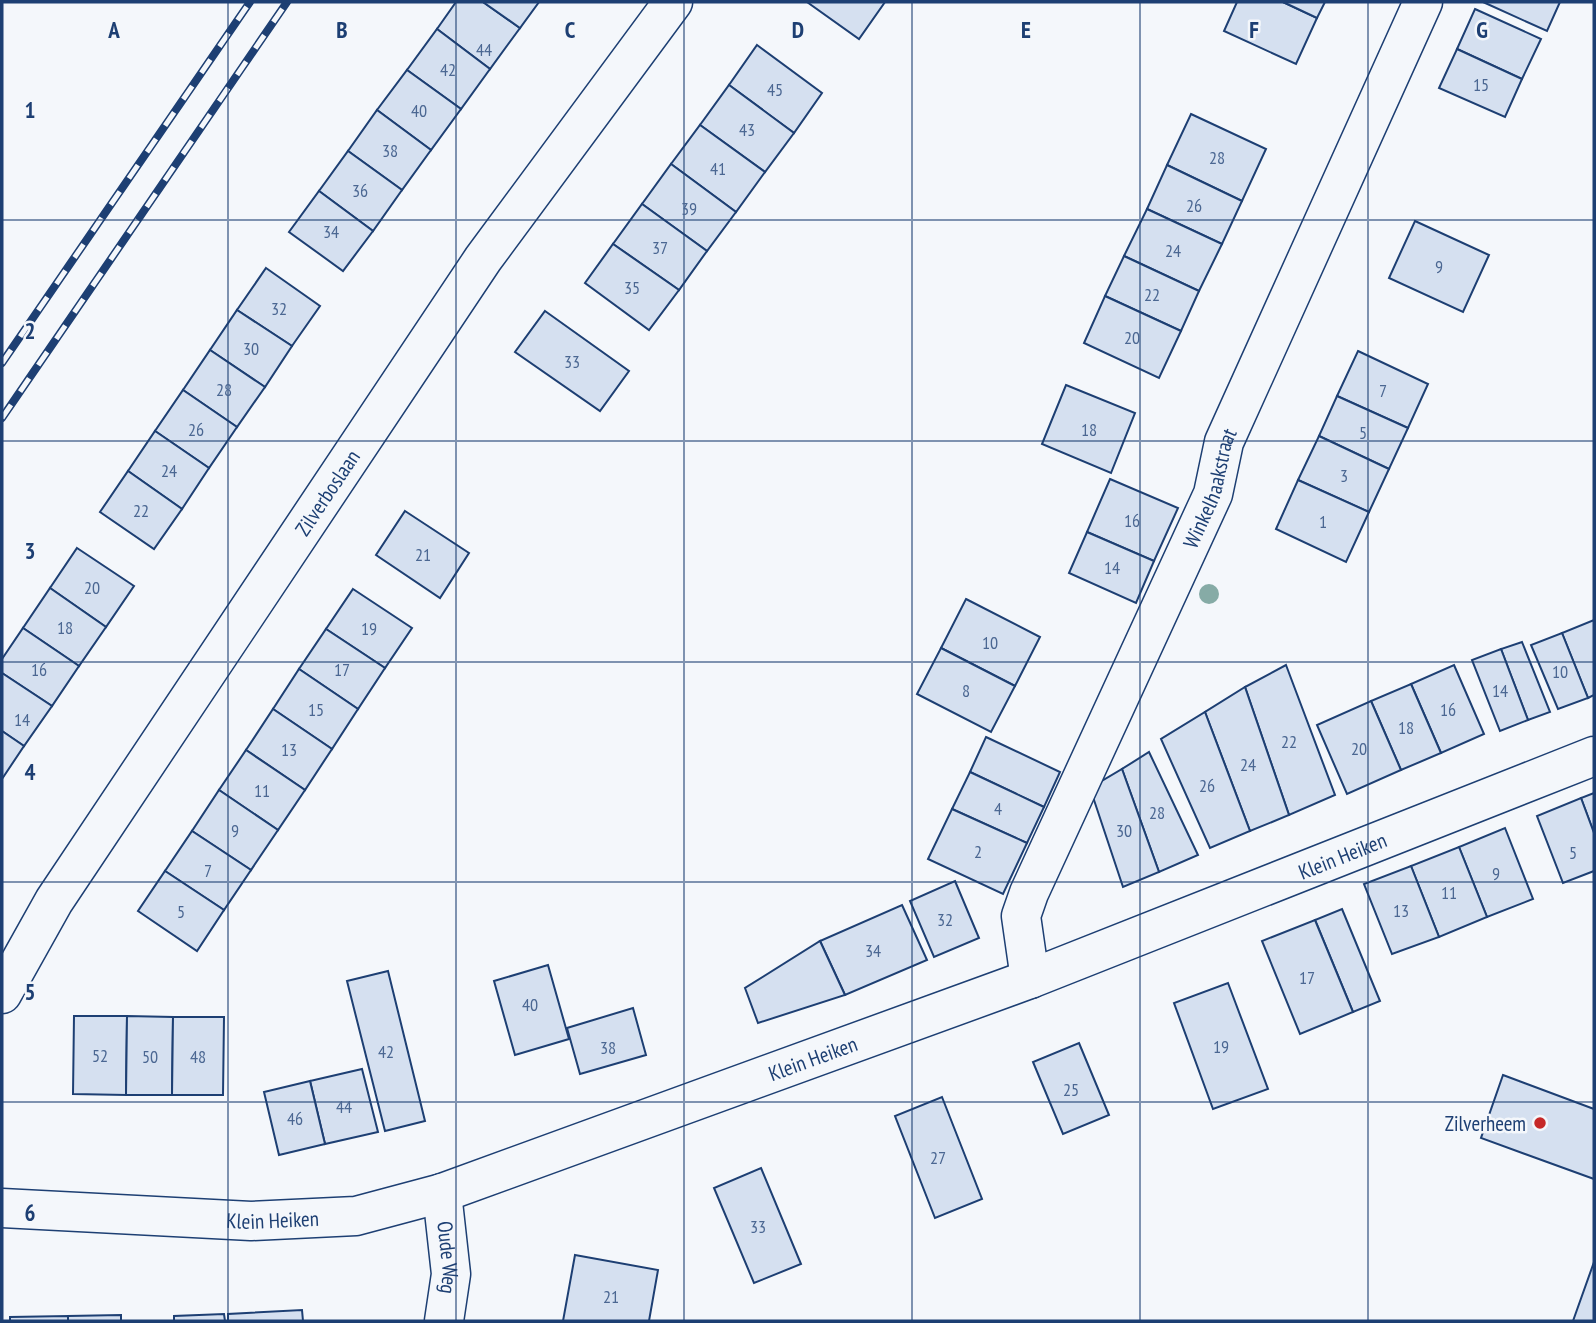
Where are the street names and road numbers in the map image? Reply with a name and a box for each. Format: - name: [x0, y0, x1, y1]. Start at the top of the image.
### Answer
- street label: Winkelhaakstraat: [1177, 424, 1242, 552]
- street label: Zilverboslaan: [289, 444, 365, 540]
- street label: Klein Heiken: [1294, 826, 1390, 885]
- street label: Klein Heiken: [765, 1030, 861, 1087]
- street label: Klein Heiken: [226, 1204, 320, 1235]
- street label: Oude Weg: [432, 1220, 465, 1296]

